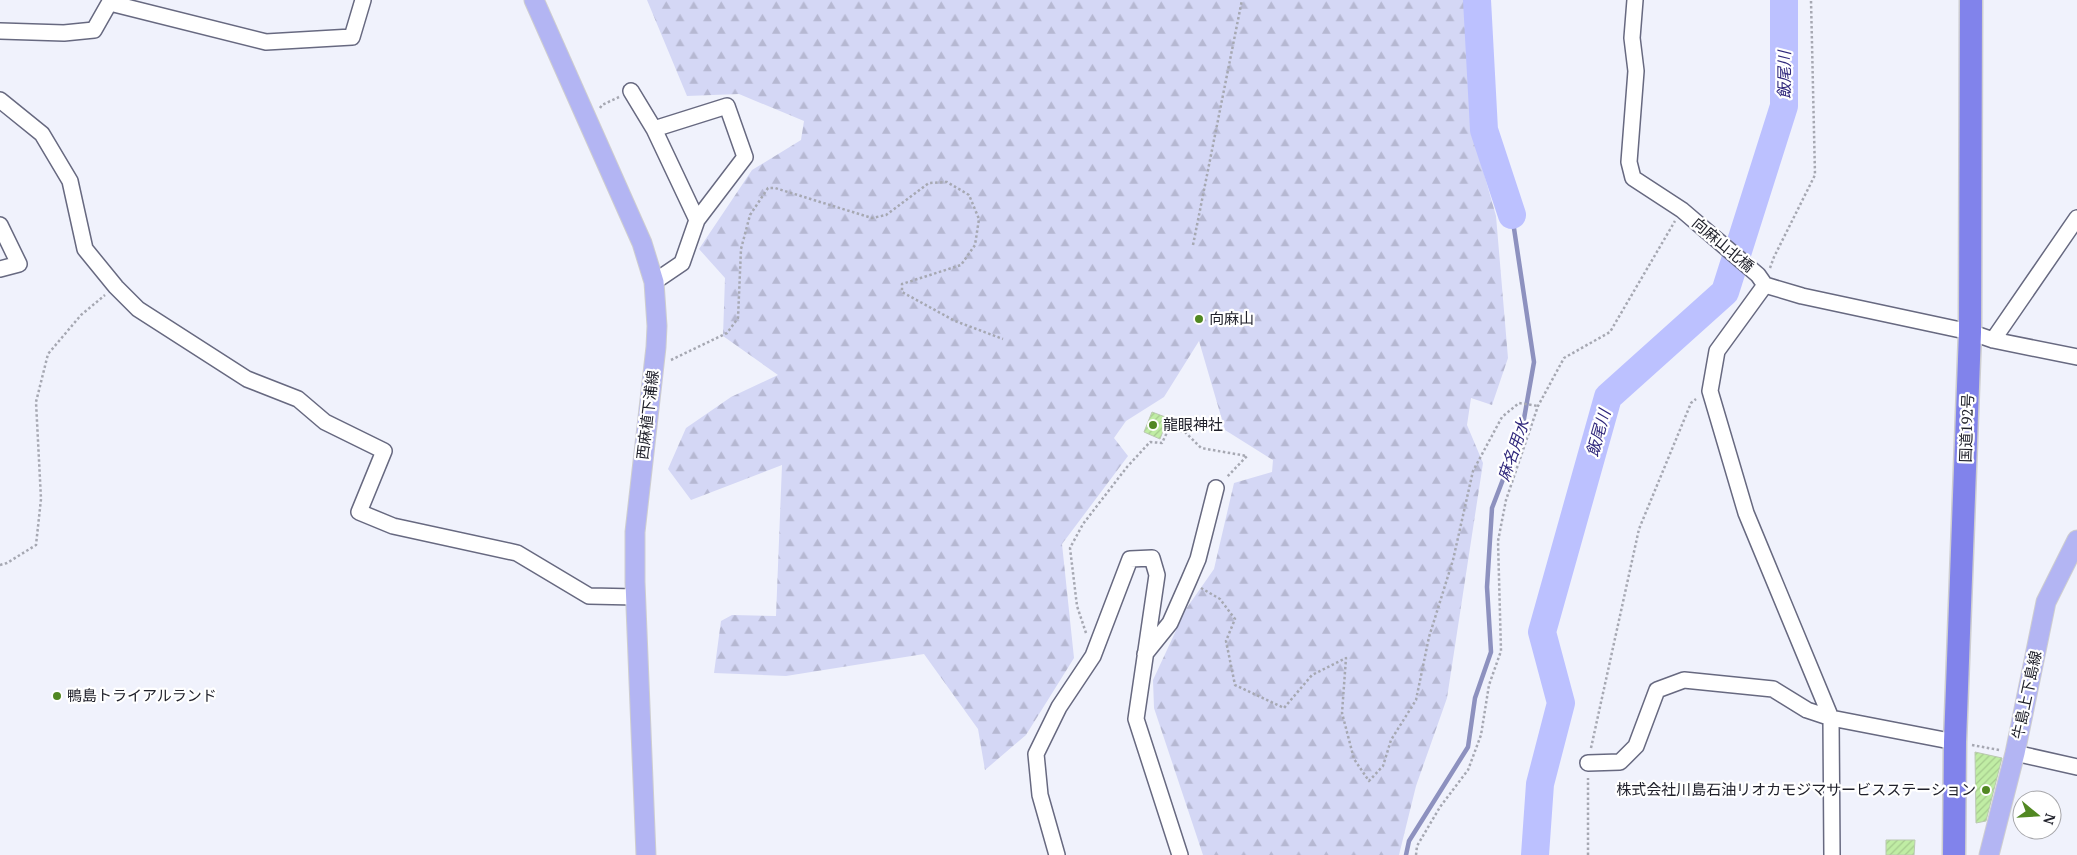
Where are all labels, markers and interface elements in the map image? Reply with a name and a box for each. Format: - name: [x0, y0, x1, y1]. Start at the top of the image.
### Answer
- water label: 飯尾川: [1773, 49, 1795, 99]
- street label: 向麻山北橋: [1688, 212, 1759, 276]
- place label: 向麻山: [1209, 308, 1254, 328]
- marker: 向麻山: [1193, 313, 1205, 325]
- street label: 西麻植下浦線: [632, 369, 662, 461]
- street label: 国道192号: [1955, 393, 1977, 463]
- water label: 飯尾川: [1581, 405, 1616, 459]
- place label: 龍眼神社: [1163, 414, 1223, 434]
- water label: 麻名用水: [1492, 414, 1534, 484]
- marker: 龍眼神社: [1147, 419, 1159, 431]
- street label: 牛島上下島線: [2007, 649, 2045, 741]
- place label: 鴨島トライアルランド: [67, 685, 217, 705]
- marker: 鴨島トライアルランド: [51, 690, 63, 702]
- place label: 株式会社川島石油リオカモジマサービスステーション: [1616, 779, 1976, 799]
- marker: 株式会社川島石油リオカモジマサービスステーション: [1980, 784, 1992, 796]
- north arrow: [2012, 790, 2062, 840]
- text: N: [2039, 811, 2061, 828]

